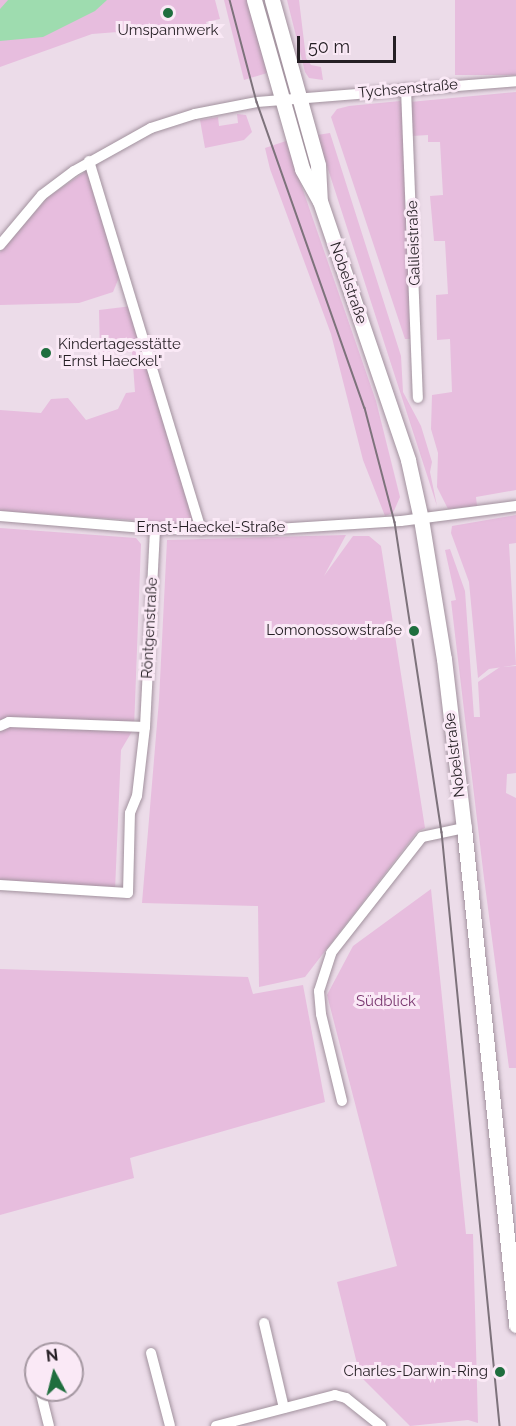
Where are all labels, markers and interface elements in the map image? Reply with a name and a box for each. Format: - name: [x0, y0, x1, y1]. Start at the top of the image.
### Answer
- marker: Umspannwerk: [161, 6, 175, 20]
- place label: Umspannwerk: [118, 22, 218, 40]
- scale bar: [300, 24, 399, 62]
- text: 50 m: [308, 36, 350, 57]
- street label: Tychsenstraße: [357, 76, 459, 102]
- street label: Galileistraße: [404, 200, 424, 286]
- street label: Nobelstraße: [326, 240, 370, 326]
- place label: Kindertagesstätte "Ernst Haeckel": [58, 335, 181, 370]
- marker: Kindertagesstätte "Ernst Haeckel": [39, 346, 53, 360]
- street label: Ernst-Haeckel-Straße: [137, 519, 285, 537]
- street label: Röntgenstraße: [138, 577, 162, 679]
- place label: Lomonossowstraße: [266, 622, 402, 640]
- marker: Lomonossowstraße: [407, 624, 421, 638]
- street label: Nobelstraße: [441, 712, 469, 798]
- park label: Südblick: [356, 993, 416, 1011]
- north arrow: [24, 1342, 84, 1402]
- text: N: [45, 1345, 59, 1366]
- place label: Charles-Darwin-Ring: [343, 1363, 488, 1381]
- marker: Charles-Darwin-Ring: [493, 1365, 507, 1379]

